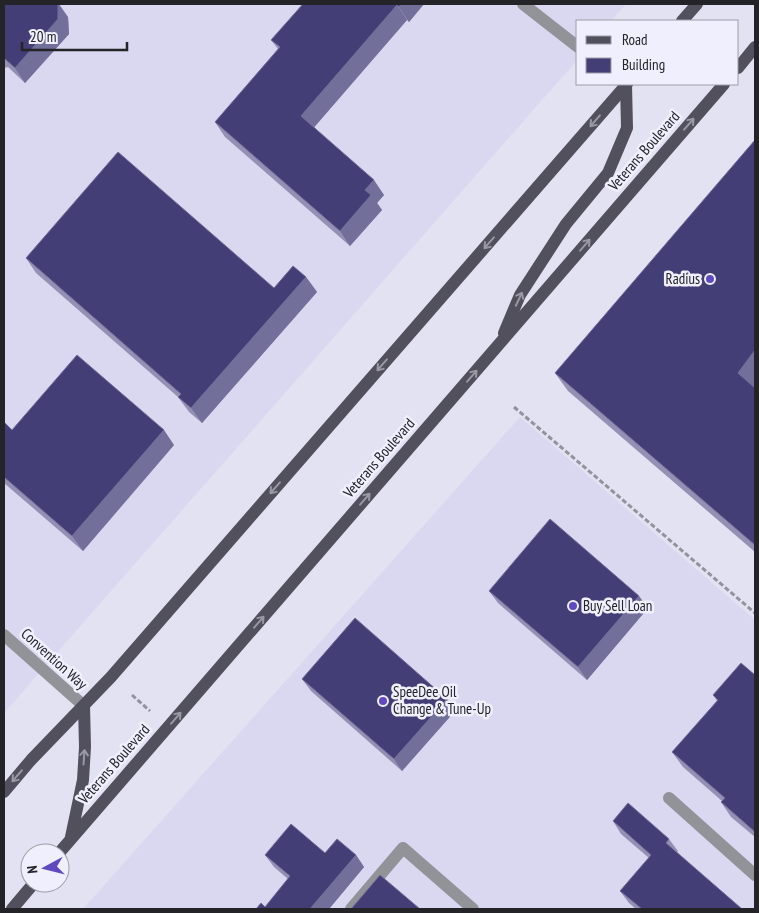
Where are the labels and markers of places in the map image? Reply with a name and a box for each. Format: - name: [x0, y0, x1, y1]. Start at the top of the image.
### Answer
- place label: Radius: [665, 269, 700, 288]
- marker: Radius: [704, 273, 716, 285]
- place label: Buy Sell Loan: [583, 596, 652, 615]
- marker: Buy Sell Loan: [567, 600, 579, 612]
- place label: SpeeDee Oil Change & Tune-Up: [393, 682, 491, 718]
- marker: SpeeDee Oil Change & Tune-Up: [377, 695, 389, 707]

